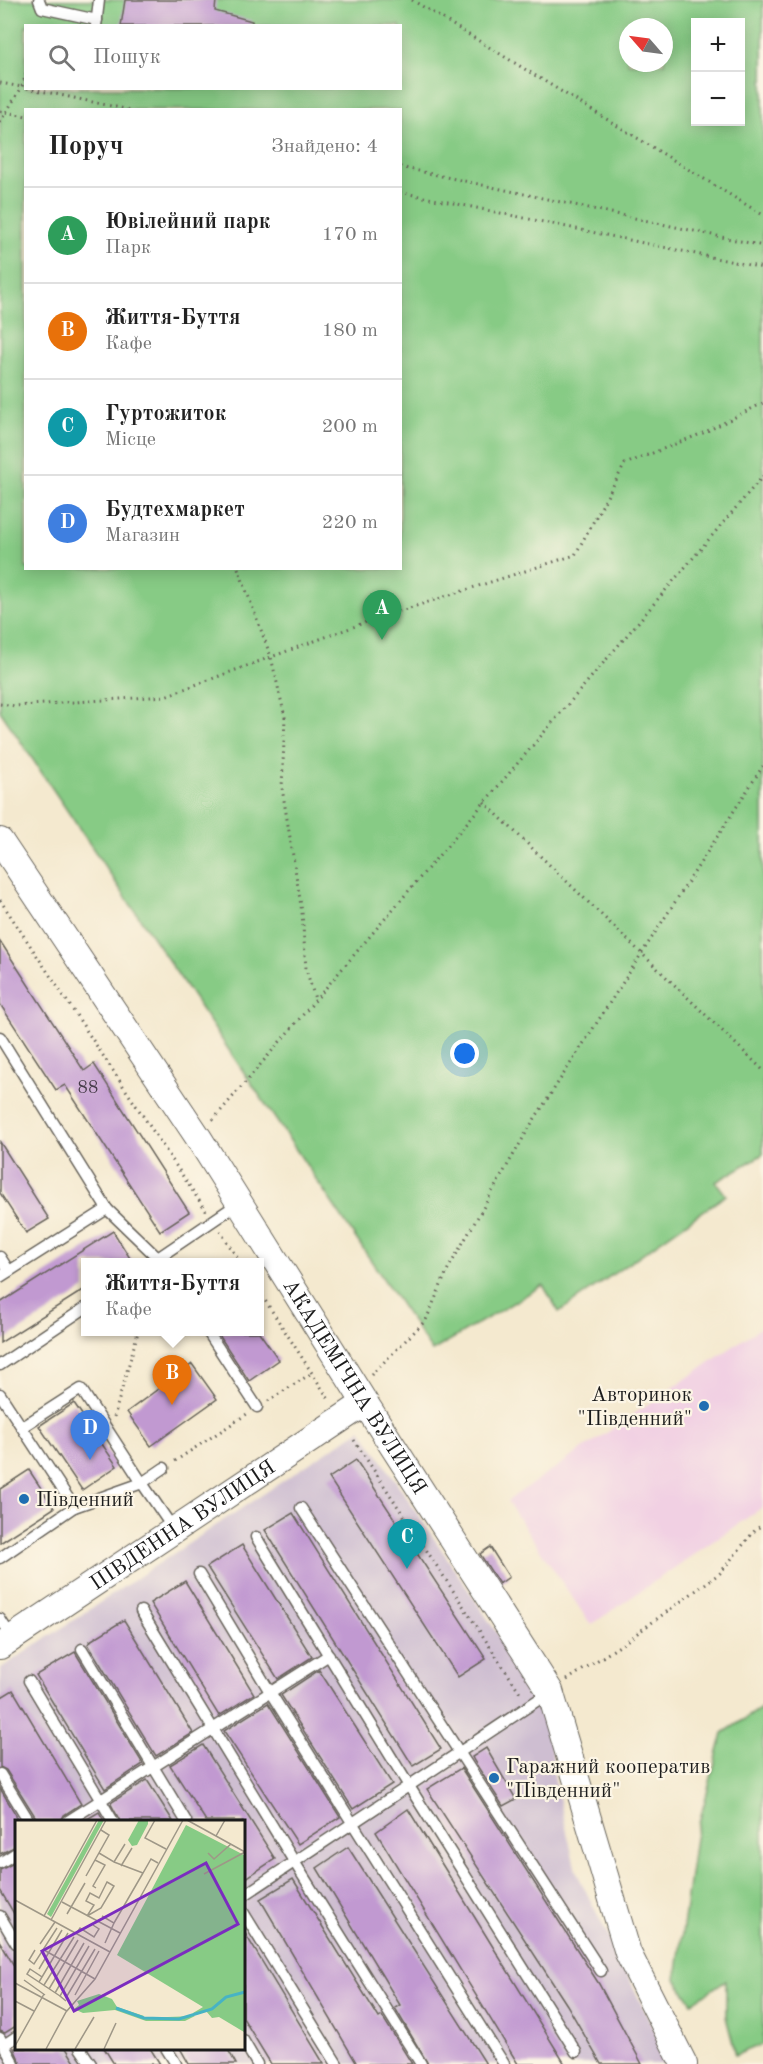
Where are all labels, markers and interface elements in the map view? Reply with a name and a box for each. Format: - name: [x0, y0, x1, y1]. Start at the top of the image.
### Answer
- north arrow: [619, 18, 673, 72]
- map controls: [691, 18, 745, 126]
- button: +: [691, 18, 745, 72]
- search box: [24, 24, 402, 90]
- icon: search: [45, 41, 78, 74]
- text: Пошук: [93, 46, 161, 68]
- button: −: [691, 72, 745, 126]
- text: Поруч: [48, 134, 124, 160]
- text: Знайдено: 4: [271, 137, 378, 157]
- text: Ювілейний парк: [105, 211, 270, 233]
- text: A: [60, 225, 75, 245]
- text: 170 m: [322, 225, 378, 245]
- text: Парк: [105, 238, 151, 258]
- text: Життя-Буття: [105, 307, 241, 329]
- text: B: [60, 321, 75, 341]
- text: 180 m: [322, 321, 378, 341]
- text: Кафе: [105, 334, 152, 354]
- text: Гуртожиток: [105, 403, 226, 425]
- text: C: [61, 417, 74, 437]
- text: 200 m: [322, 417, 378, 437]
- text: Місце: [105, 430, 156, 450]
- text: Будтехмаркет: [105, 499, 245, 521]
- text: D: [60, 513, 75, 533]
- text: 220 m: [322, 513, 378, 533]
- text: Магазин: [105, 526, 180, 546]
- pin: A: [362, 590, 401, 640]
- your location: [450, 1039, 479, 1068]
- house number: 88: [78, 1079, 98, 1097]
- popup: [81, 1258, 264, 1336]
- text: Життя-Буття: [105, 1273, 240, 1295]
- street label: АКАДЕМІЧНА ВУЛИЦЯ: [278, 1276, 430, 1498]
- text: Кафе: [105, 1300, 152, 1320]
- pin: B: [152, 1356, 192, 1405]
- place label: Авторинок "Південний": [578, 1385, 692, 1430]
- marker: Авторинок "Південний": [697, 1399, 711, 1413]
- pin: D: [70, 1410, 110, 1460]
- street label: ПІВДЕННА ВУЛИЦЯ: [87, 1457, 279, 1595]
- place label: Південний: [36, 1490, 134, 1511]
- marker: Південний: [17, 1492, 31, 1506]
- pin: C: [388, 1520, 426, 1569]
- place label: Гаражний кооператив "Південний": [506, 1757, 710, 1802]
- marker: Гаражний кооператив "Південний": [487, 1771, 501, 1785]
- inset map: [15, 1820, 244, 2049]

